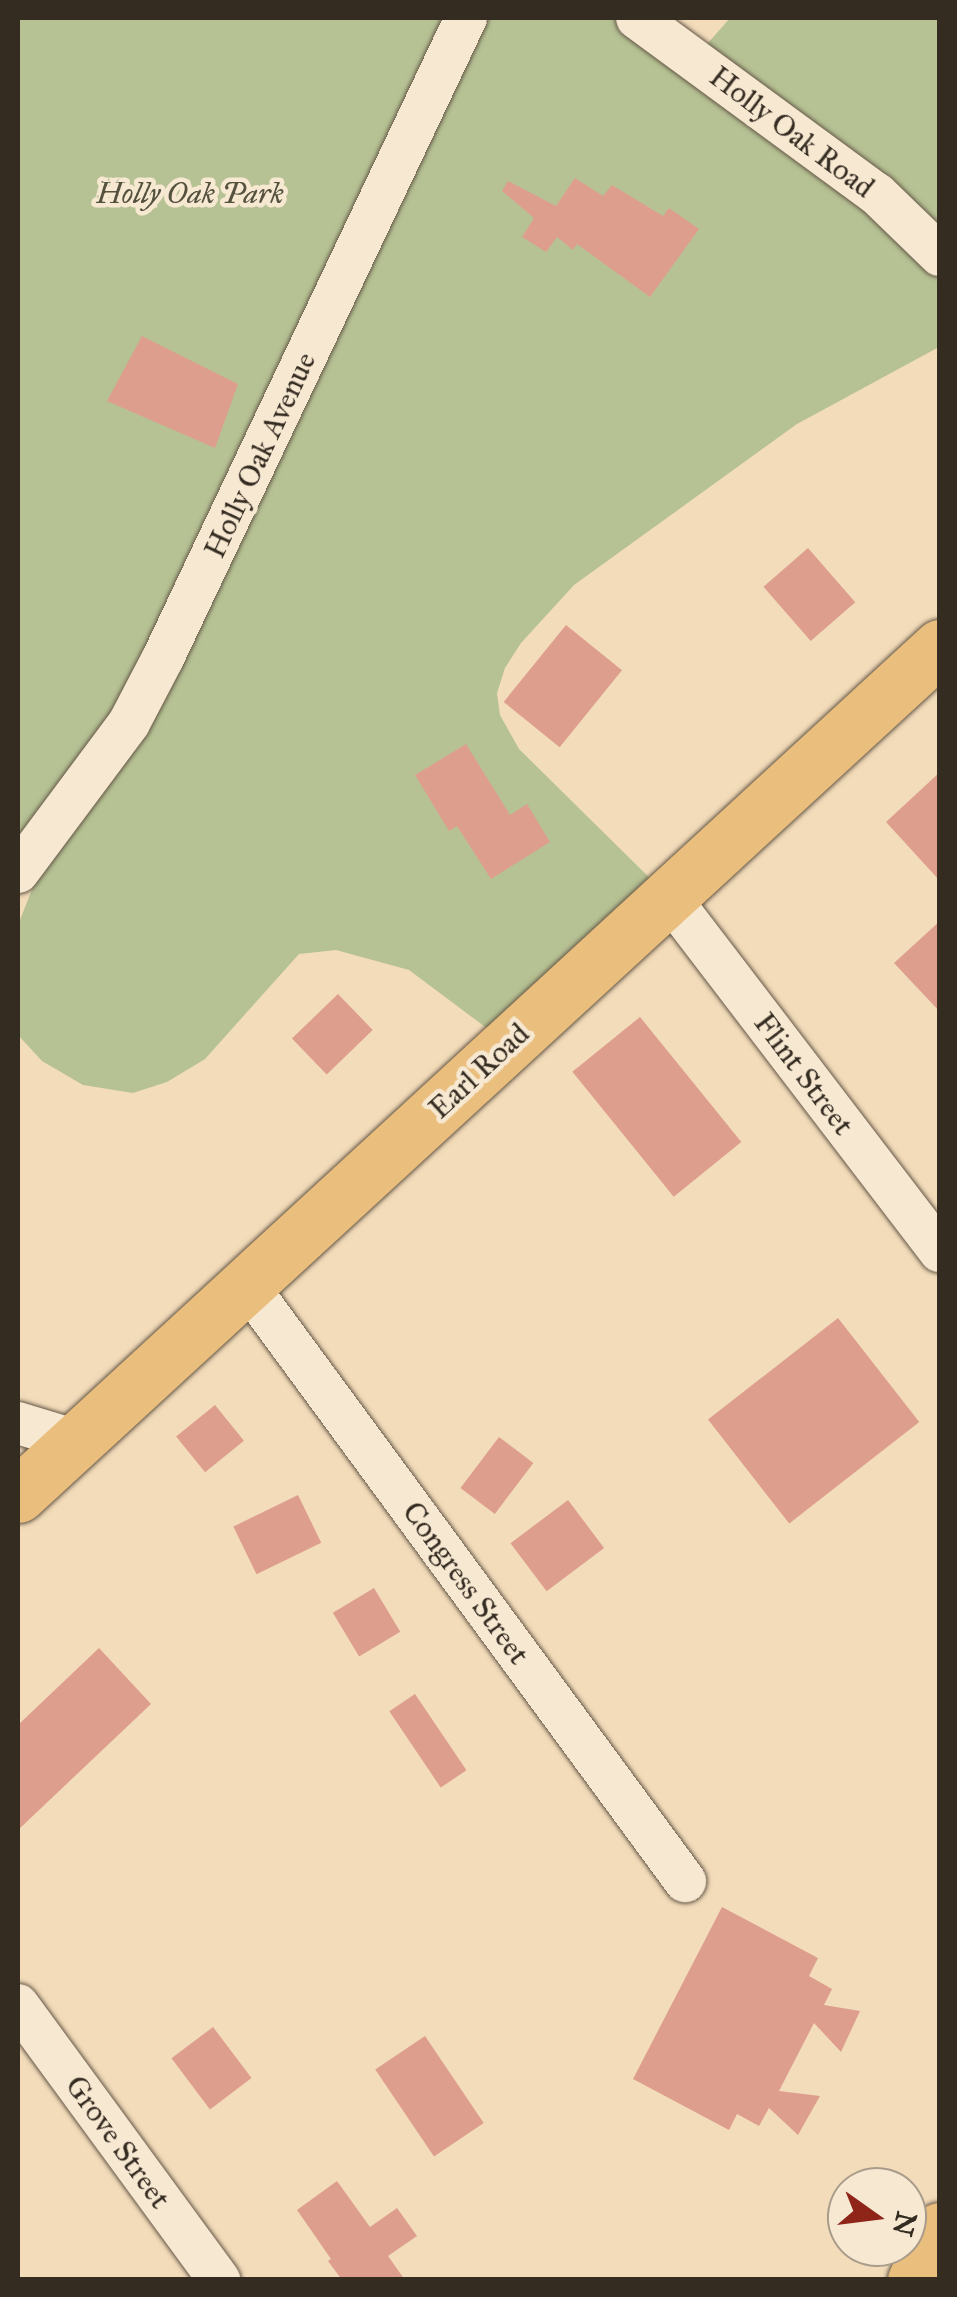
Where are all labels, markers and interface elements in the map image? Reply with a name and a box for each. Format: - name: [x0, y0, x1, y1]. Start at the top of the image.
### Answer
- street label: Holly Oak Road: [703, 58, 881, 206]
- park label: Holly Oak Park: [96, 175, 284, 211]
- street label: Holly Oak Avenue: [197, 346, 323, 564]
- street label: Flint Street: [746, 1006, 862, 1142]
- street label: Earl Road: [421, 1016, 537, 1126]
- street label: Congress Street: [395, 1495, 537, 1671]
- street label: Grove Street: [58, 2068, 178, 2216]
- north arrow: [827, 2167, 927, 2267]
- text: N: [885, 2208, 925, 2240]

